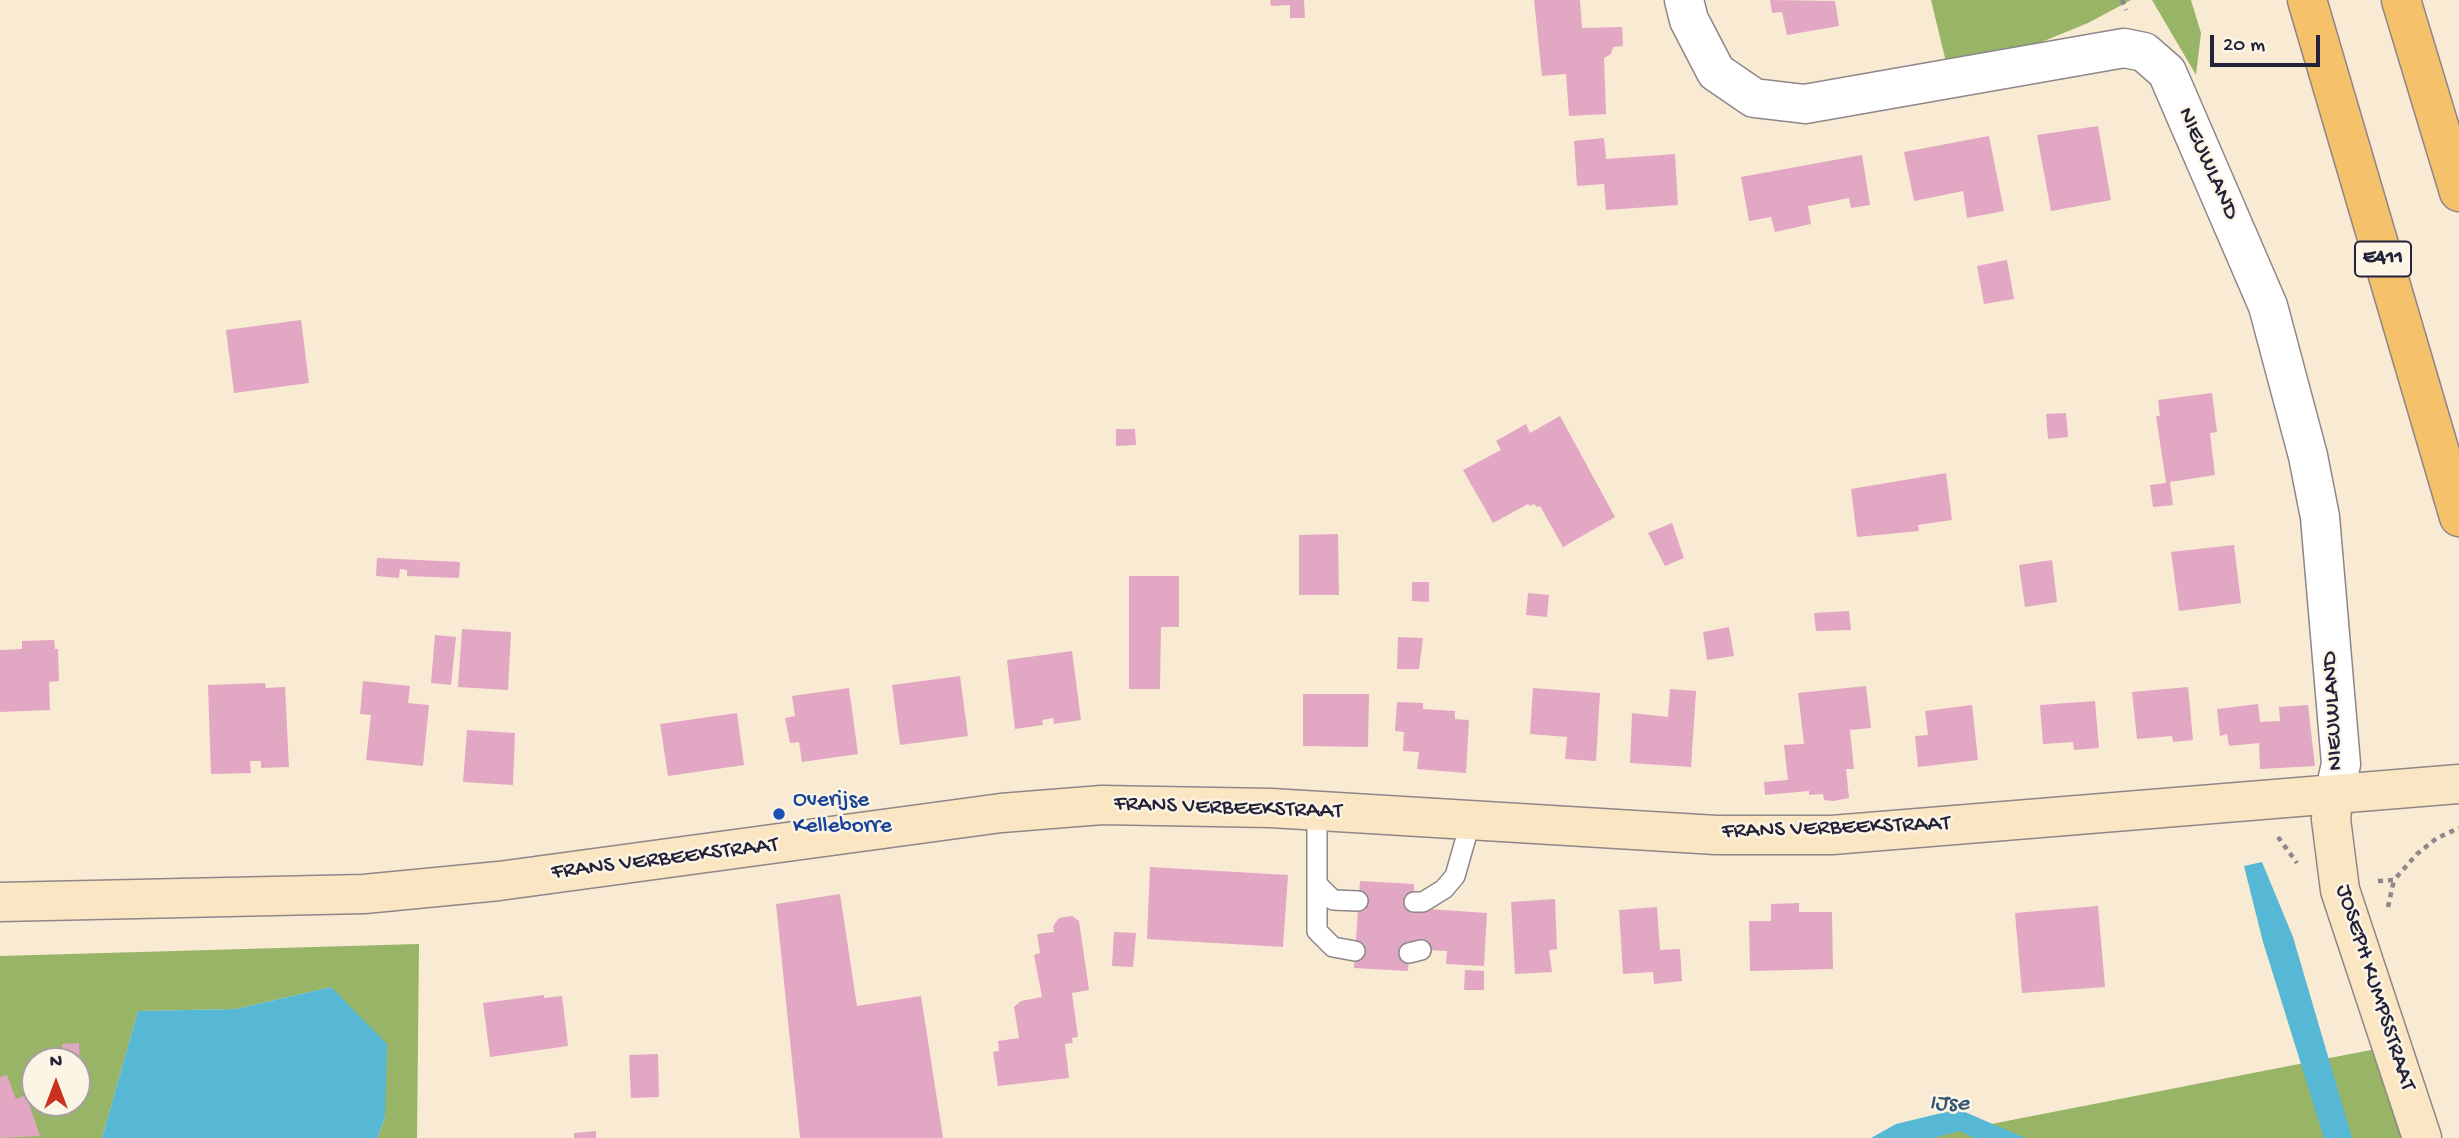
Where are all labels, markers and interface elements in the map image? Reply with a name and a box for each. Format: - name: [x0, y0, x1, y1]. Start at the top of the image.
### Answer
- scale bar: [2214, 21, 2324, 65]
- text: 20 m: [2223, 34, 2265, 59]
- street label: NIEUWLAND: [2170, 104, 2244, 224]
- road number: E411: [2355, 242, 2411, 276]
- street label: NIEUWLAND: [2317, 651, 2351, 771]
- place label: Overijse Kelleborre: [793, 787, 892, 841]
- street label: FRANS VERBEEKSTRAAT: [1113, 791, 1343, 827]
- marker: Overijse Kelleborre: [771, 806, 787, 822]
- street label: FRANS VERBEEKSTRAAT: [1721, 811, 1951, 847]
- street label: FRANS VERBEEKSTRAAT: [550, 832, 780, 888]
- street label: JOSEPH KUMPSSTRAAT: [2328, 881, 2420, 1095]
- north arrow: [21, 1047, 91, 1117]
- text: N: [50, 1051, 62, 1074]
- water label: IJse: [1929, 1090, 1969, 1120]

